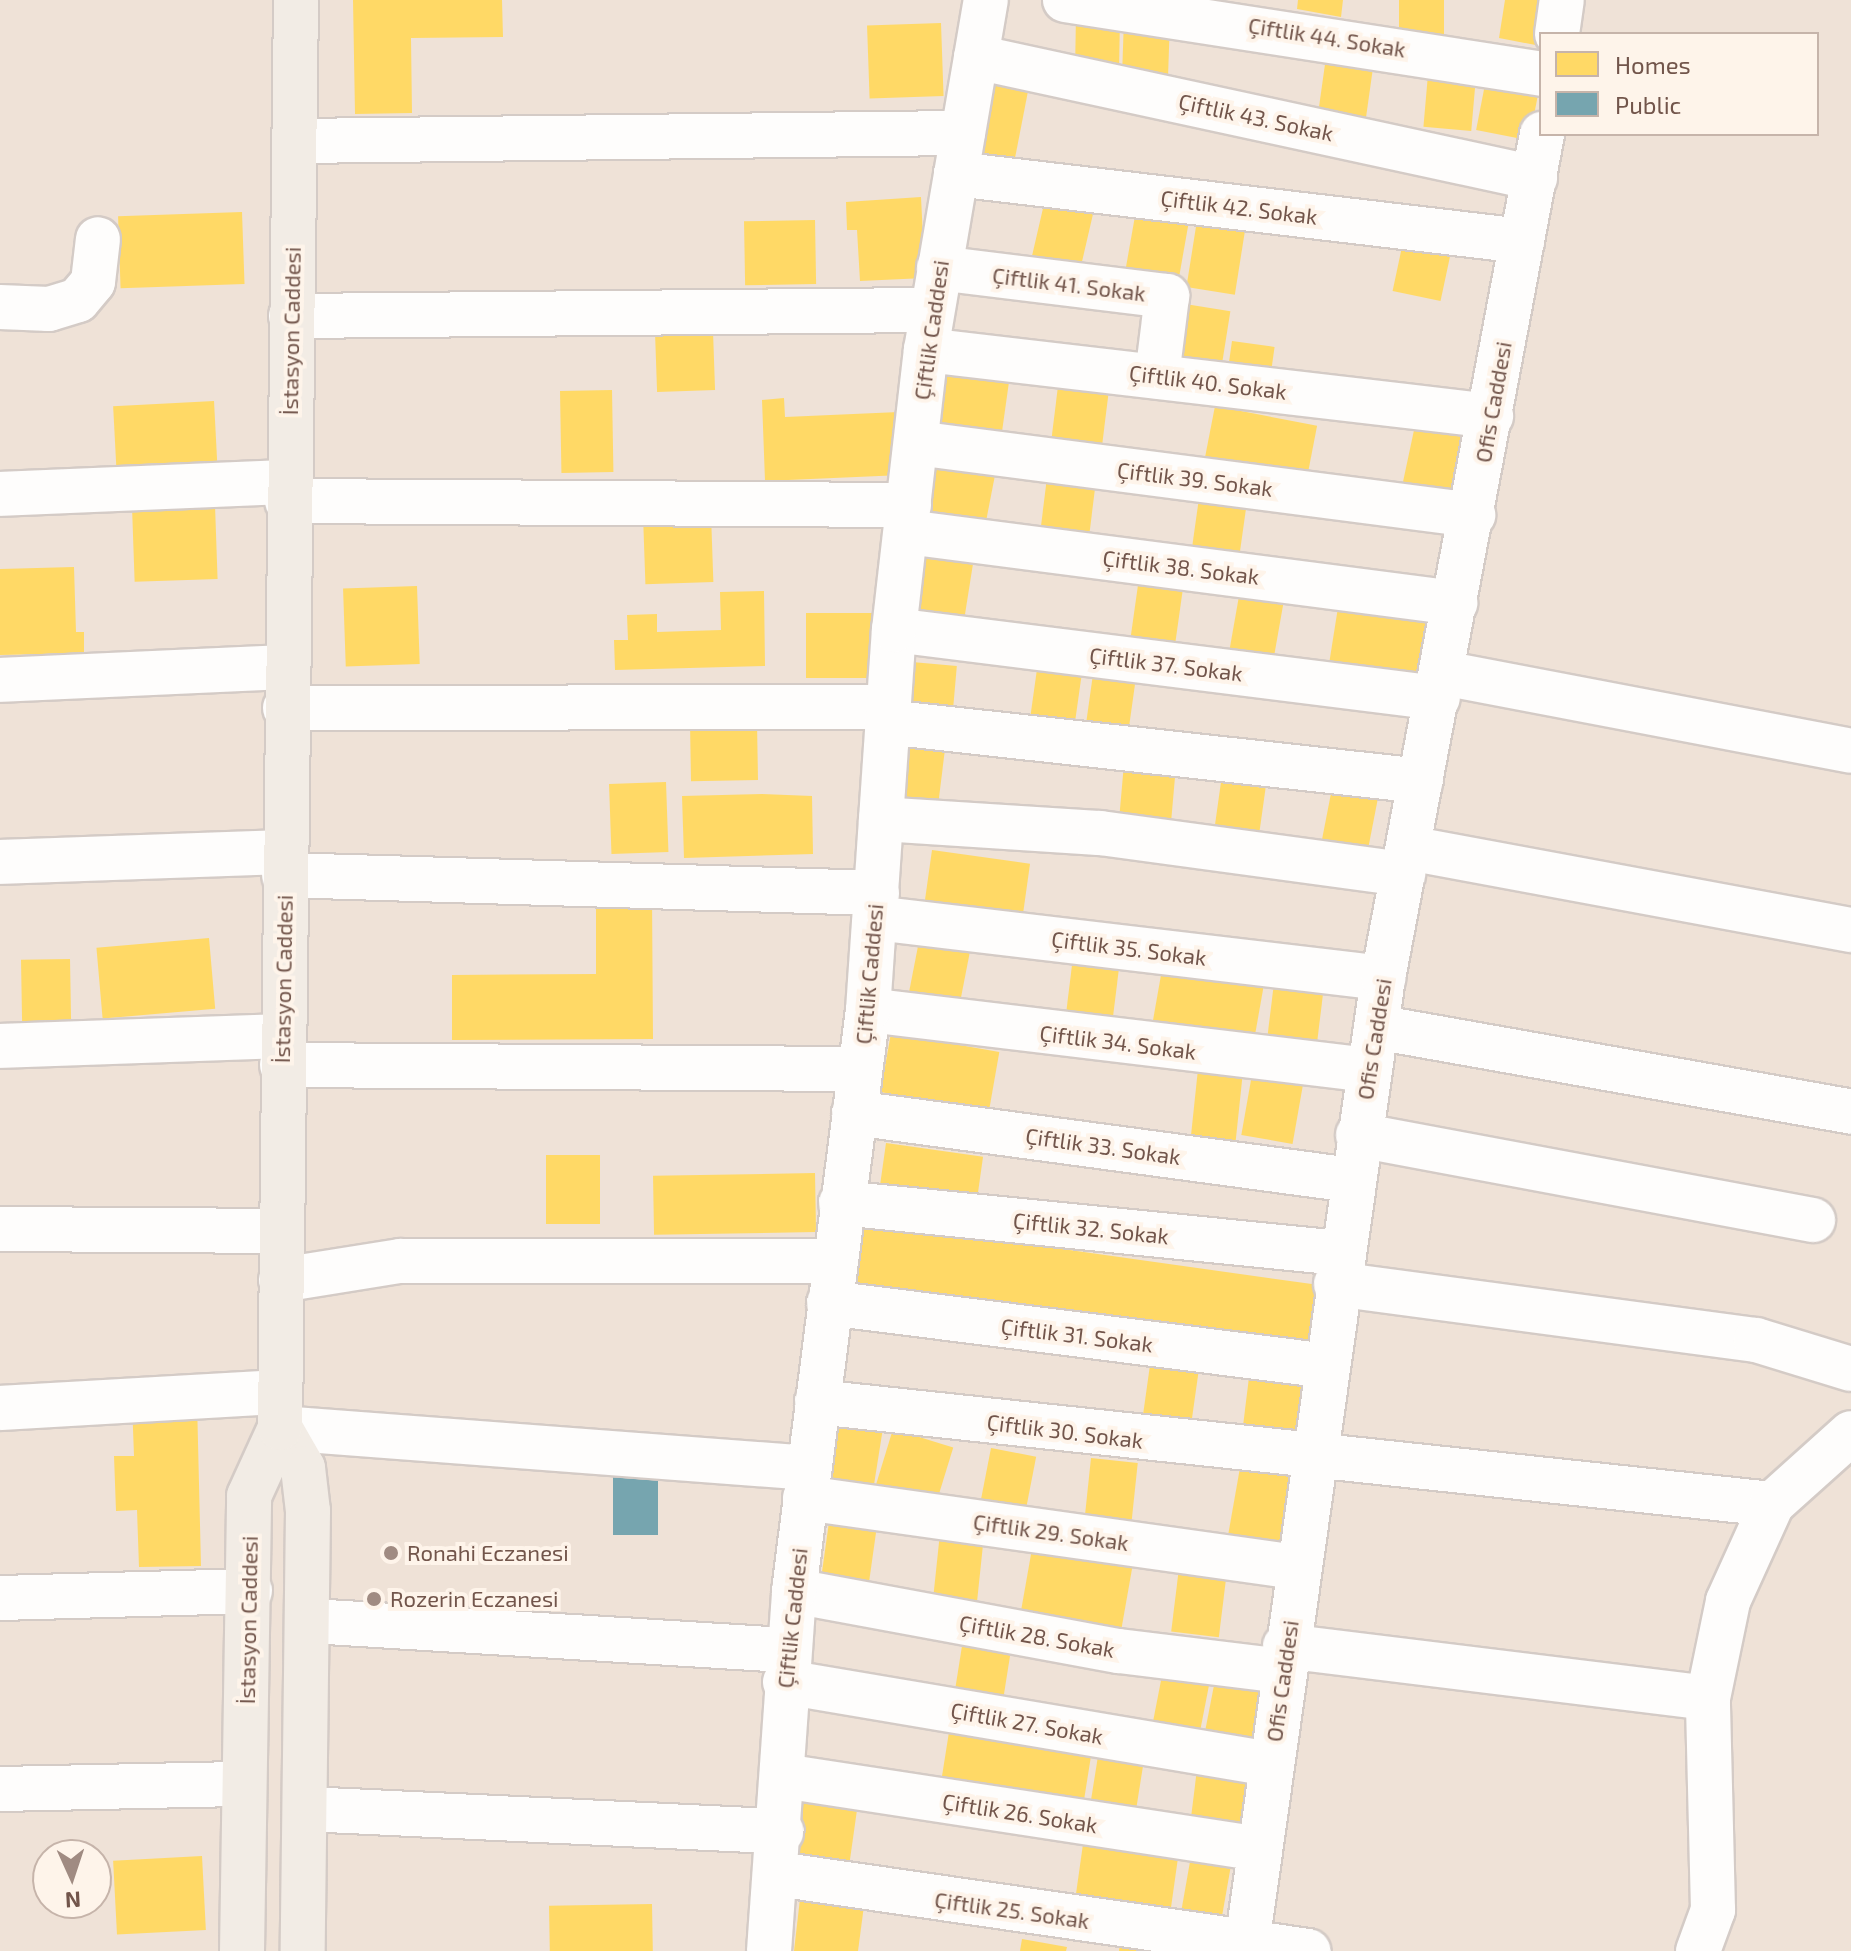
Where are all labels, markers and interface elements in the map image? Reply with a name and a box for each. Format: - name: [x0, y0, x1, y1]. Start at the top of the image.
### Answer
- street label: Çiftlik 44. Sokak: [1246, 12, 1408, 62]
- legend: [1539, 32, 1819, 136]
- text: Homes: [1615, 50, 1691, 79]
- street label: Çiftlik 43. Sokak: [1176, 88, 1336, 146]
- text: Public: [1615, 90, 1681, 119]
- street label: Çiftlik 42. Sokak: [1159, 184, 1319, 230]
- street label: İstasyon Caddesi: [276, 247, 306, 415]
- street label: Çiftlik Caddesi: [908, 258, 954, 402]
- street label: Çiftlik 41. Sokak: [991, 261, 1147, 307]
- street label: Ofis Caddesi: [1469, 339, 1517, 465]
- street label: Çiftlik 40. Sokak: [1128, 359, 1288, 405]
- street label: Çiftlik 39. Sokak: [1116, 456, 1274, 502]
- street label: Çiftlik 38. Sokak: [1101, 544, 1261, 590]
- street label: Çiftlik 37. Sokak: [1088, 641, 1244, 687]
- street label: İstasyon Caddesi: [268, 895, 298, 1063]
- street label: Çiftlik Caddesi: [850, 903, 888, 1045]
- street label: Çiftlik 35. Sokak: [1050, 925, 1208, 971]
- street label: Ofis Caddesi: [1351, 976, 1397, 1102]
- street label: Çiftlik 34. Sokak: [1038, 1019, 1198, 1065]
- street label: Çiftlik 33. Sokak: [1024, 1122, 1182, 1170]
- street label: Çiftlik 32. Sokak: [1012, 1207, 1170, 1249]
- street label: Çiftlik 31. Sokak: [999, 1313, 1155, 1357]
- street label: Çiftlik 30. Sokak: [985, 1408, 1145, 1454]
- street label: Çiftlik 29. Sokak: [971, 1508, 1131, 1556]
- street label: İstasyon Caddesi: [233, 1536, 263, 1704]
- place label: Ronahi Eczanesi: [407, 1540, 569, 1566]
- marker: Ronahi Eczanesi: [382, 1544, 400, 1562]
- street label: Çiftlik Caddesi: [771, 1546, 813, 1690]
- place label: Rozerin Eczanesi: [390, 1586, 559, 1612]
- marker: Rozerin Eczanesi: [365, 1590, 383, 1608]
- street label: Çiftlik 28. Sokak: [957, 1609, 1117, 1663]
- street label: Ofis Caddesi: [1260, 1619, 1304, 1743]
- street label: Çiftlik 27. Sokak: [949, 1697, 1105, 1749]
- street label: Çiftlik 26. Sokak: [940, 1788, 1100, 1838]
- north arrow: [32, 1839, 112, 1919]
- street label: Çiftlik 25. Sokak: [933, 1886, 1091, 1934]
- text: N: [65, 1888, 82, 1914]

